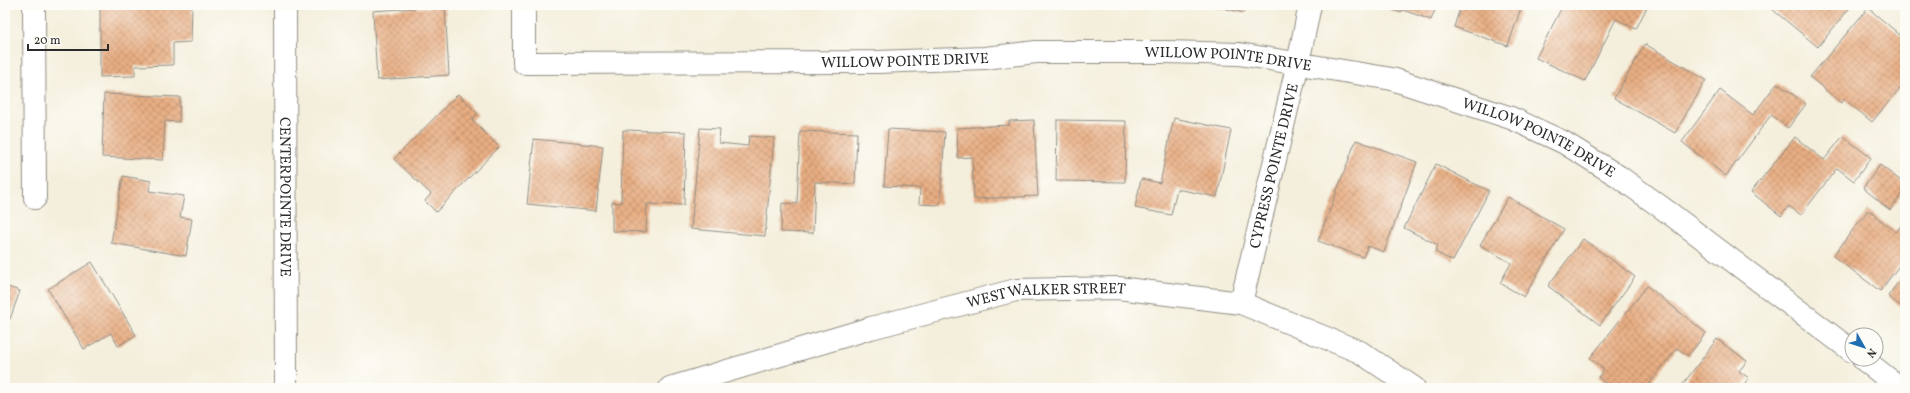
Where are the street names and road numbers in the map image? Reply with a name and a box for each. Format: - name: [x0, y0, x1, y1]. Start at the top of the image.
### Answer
- street label: WILLOW POINTE DRIVE: [1145, 43, 1313, 78]
- street label: WILLOW POINTE DRIVE: [821, 49, 989, 74]
- street label: CYPRESS POINTE DRIVE: [1245, 82, 1305, 251]
- street label: WILLOW POINTE DRIVE: [1459, 94, 1619, 184]
- street label: CENTERPOINTE DRIVE: [273, 117, 295, 277]
- street label: WEST WALKER STREET: [964, 279, 1127, 315]

